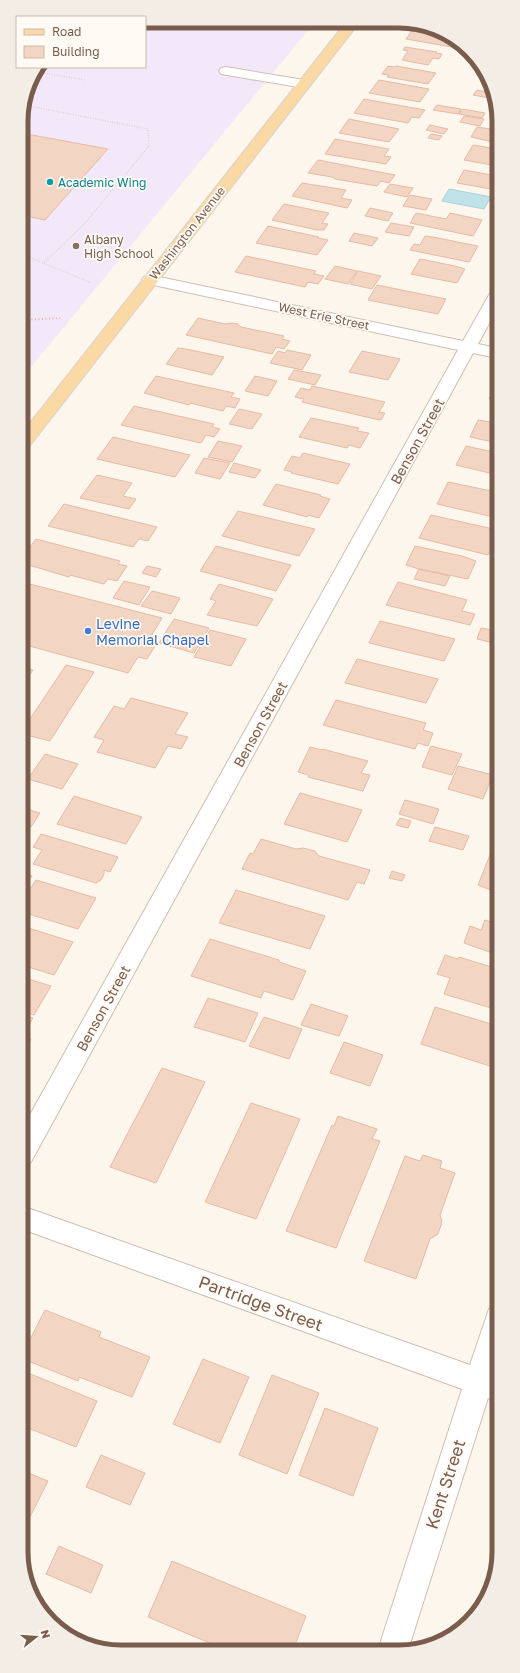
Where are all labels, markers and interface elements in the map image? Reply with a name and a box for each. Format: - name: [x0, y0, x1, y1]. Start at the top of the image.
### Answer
- legend: [16, 16, 146, 68]
- text: Road: [52, 24, 81, 39]
- text: Building: [52, 44, 100, 59]
- place label: Academic Wing: [58, 175, 146, 190]
- marker: Academic Wing: [45, 177, 55, 187]
- street label: Washington Avenue: [146, 183, 228, 283]
- place label: Albany High School: [84, 232, 154, 261]
- marker: Albany High School: [71, 241, 81, 251]
- street label: West Erie Street: [277, 299, 371, 333]
- street label: Benson Street: [386, 395, 448, 487]
- place label: Levine Memorial Chapel: [96, 615, 209, 648]
- marker: Levine Memorial Chapel: [83, 626, 93, 636]
- street label: Benson Street: [229, 678, 291, 770]
- street label: Benson Street: [72, 962, 134, 1054]
- street label: Partridge Street: [196, 1271, 326, 1335]
- street label: Kent Street: [421, 1436, 469, 1531]
- north arrow: [16, 1617, 56, 1657]
- text: N: [39, 1628, 53, 1640]

